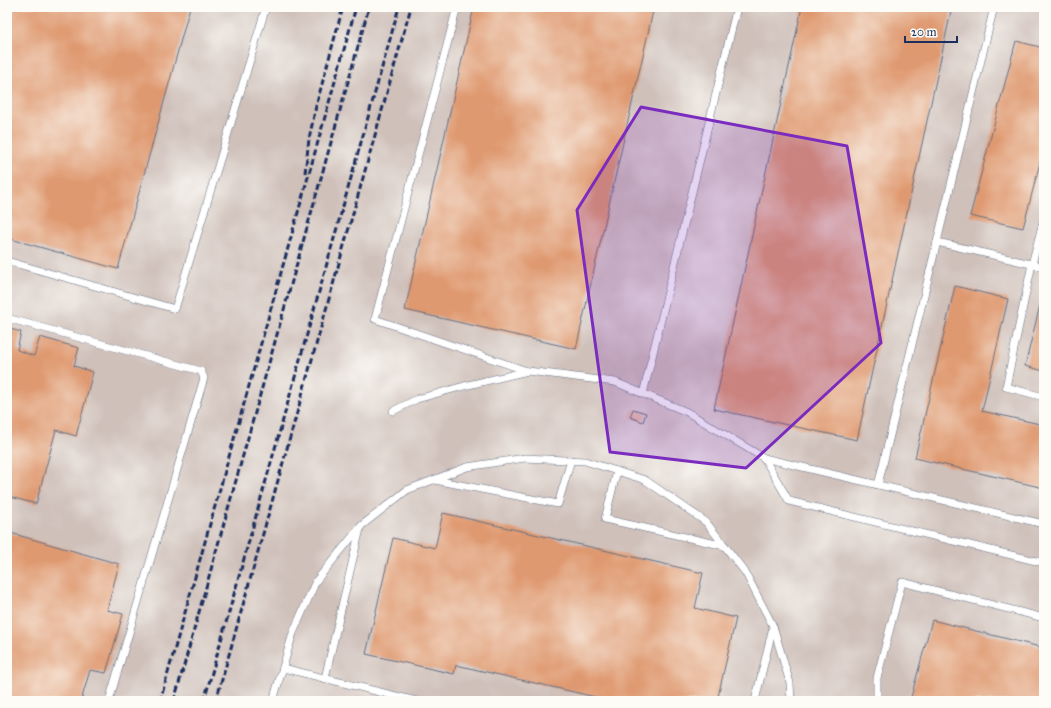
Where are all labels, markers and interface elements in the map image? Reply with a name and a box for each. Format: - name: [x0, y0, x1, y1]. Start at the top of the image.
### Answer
- scale bar: [905, 18, 957, 44]
- text: 20 m: [911, 25, 937, 39]

